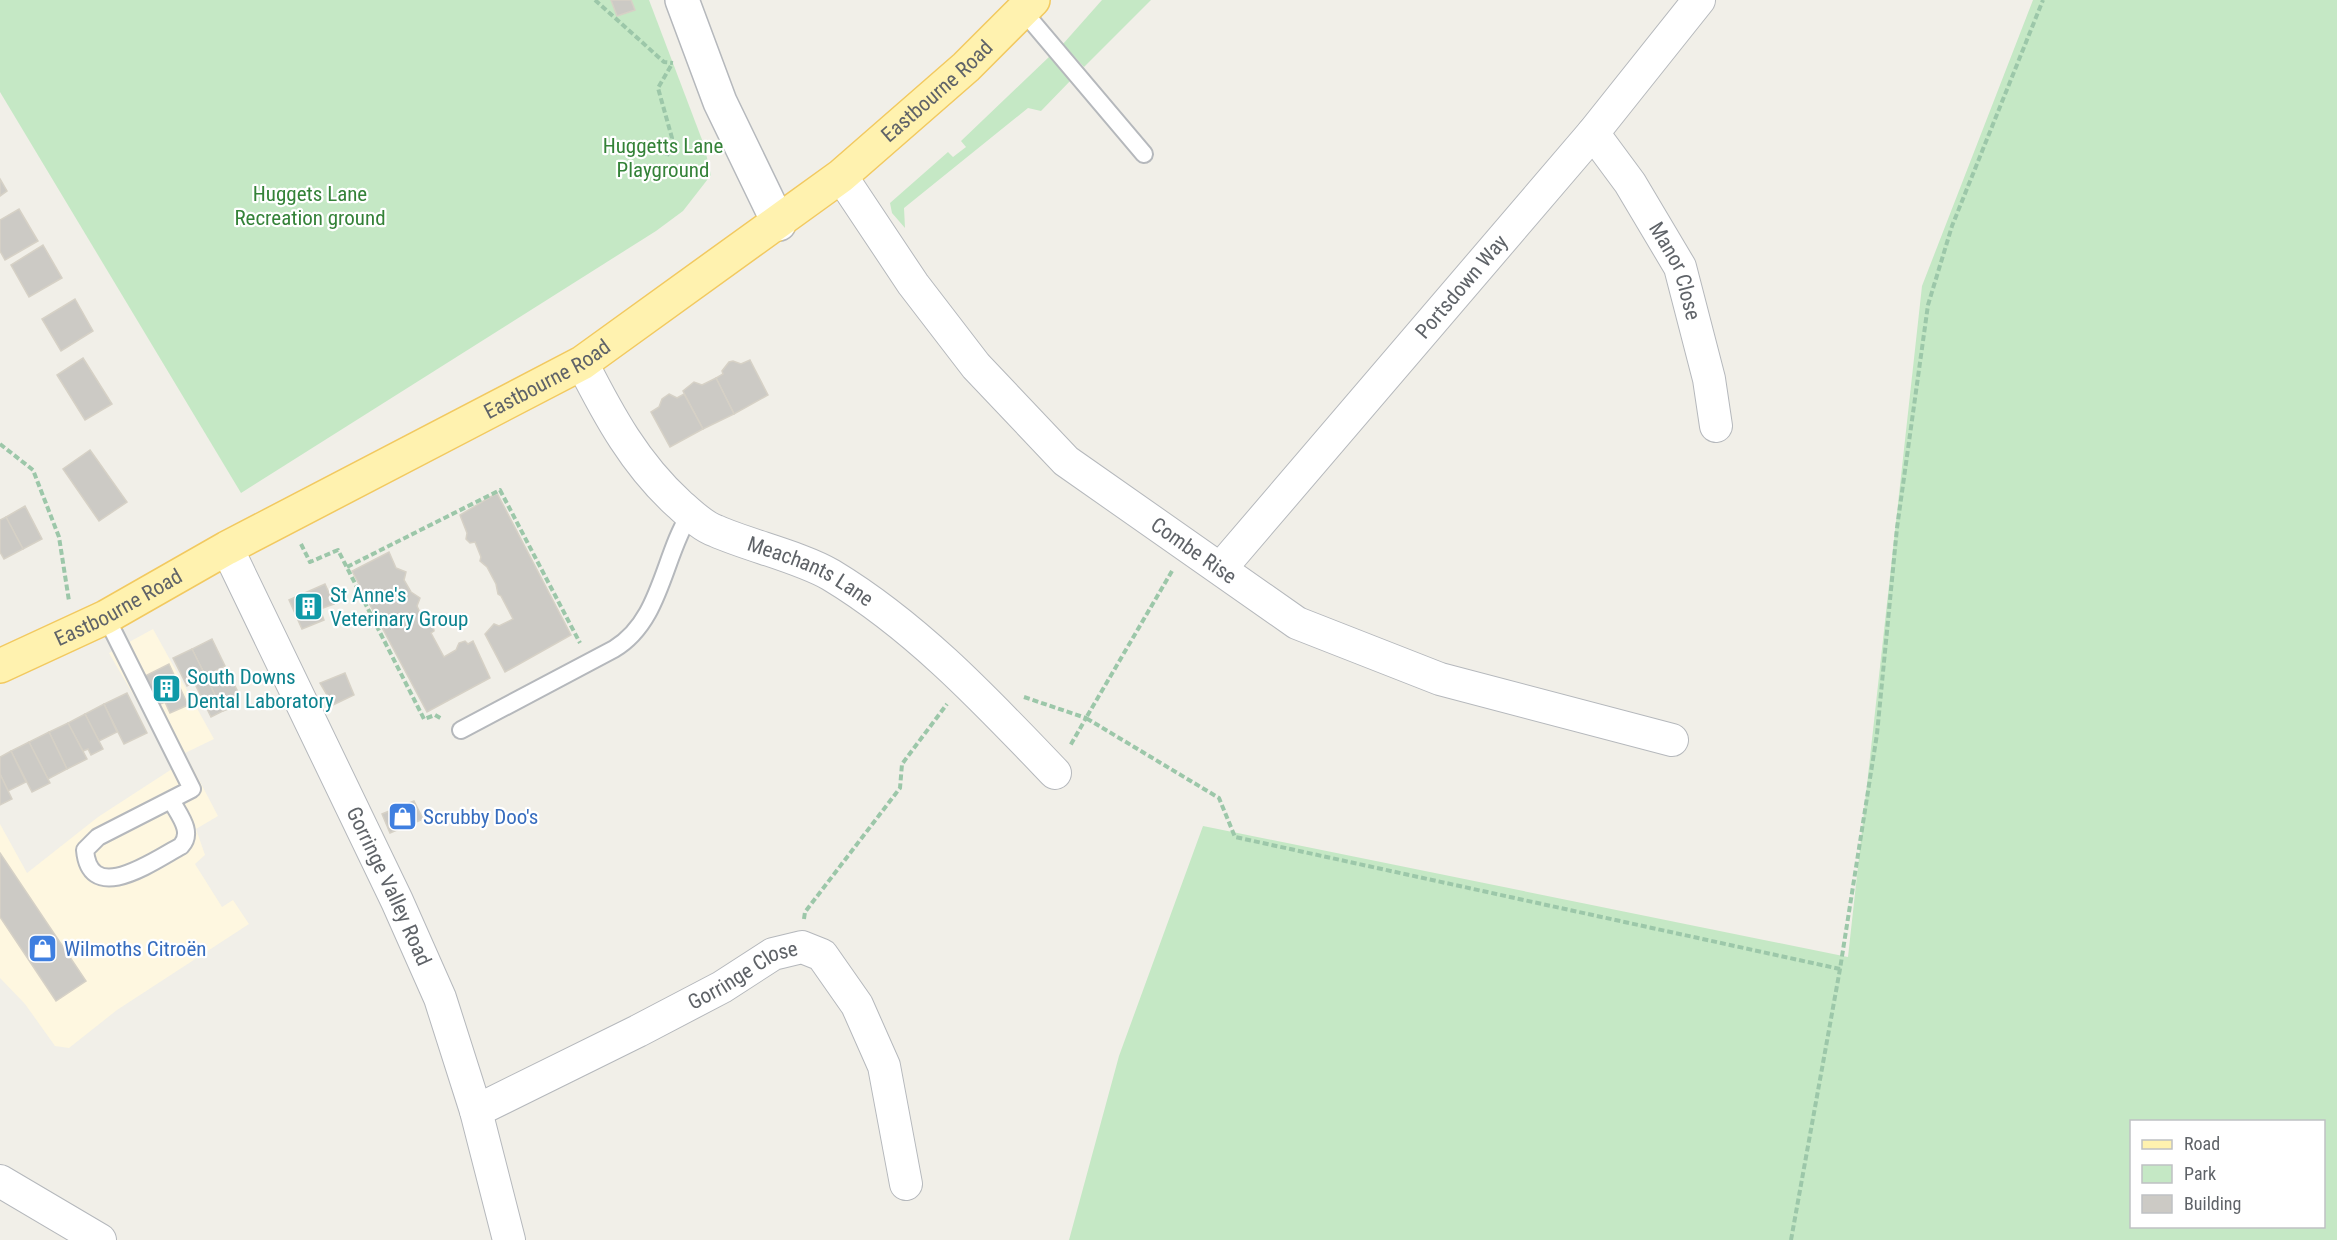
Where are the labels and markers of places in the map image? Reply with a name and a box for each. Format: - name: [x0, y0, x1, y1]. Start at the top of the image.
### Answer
- place label: St Anne's Veterinary Group: [330, 583, 468, 631]
- building icon: St Anne's Veterinary Group: [293, 591, 325, 623]
- place label: South Downs Dental Laboratory: [187, 665, 334, 713]
- building icon: South Downs Dental Laboratory: [150, 673, 182, 705]
- shop icon: Scrubby Doo's: [386, 801, 418, 833]
- place label: Scrubby Doo's: [423, 805, 538, 829]
- shop icon: Wilmoths Citroën: [27, 933, 59, 965]
- place label: Wilmoths Citroën: [64, 937, 206, 961]

